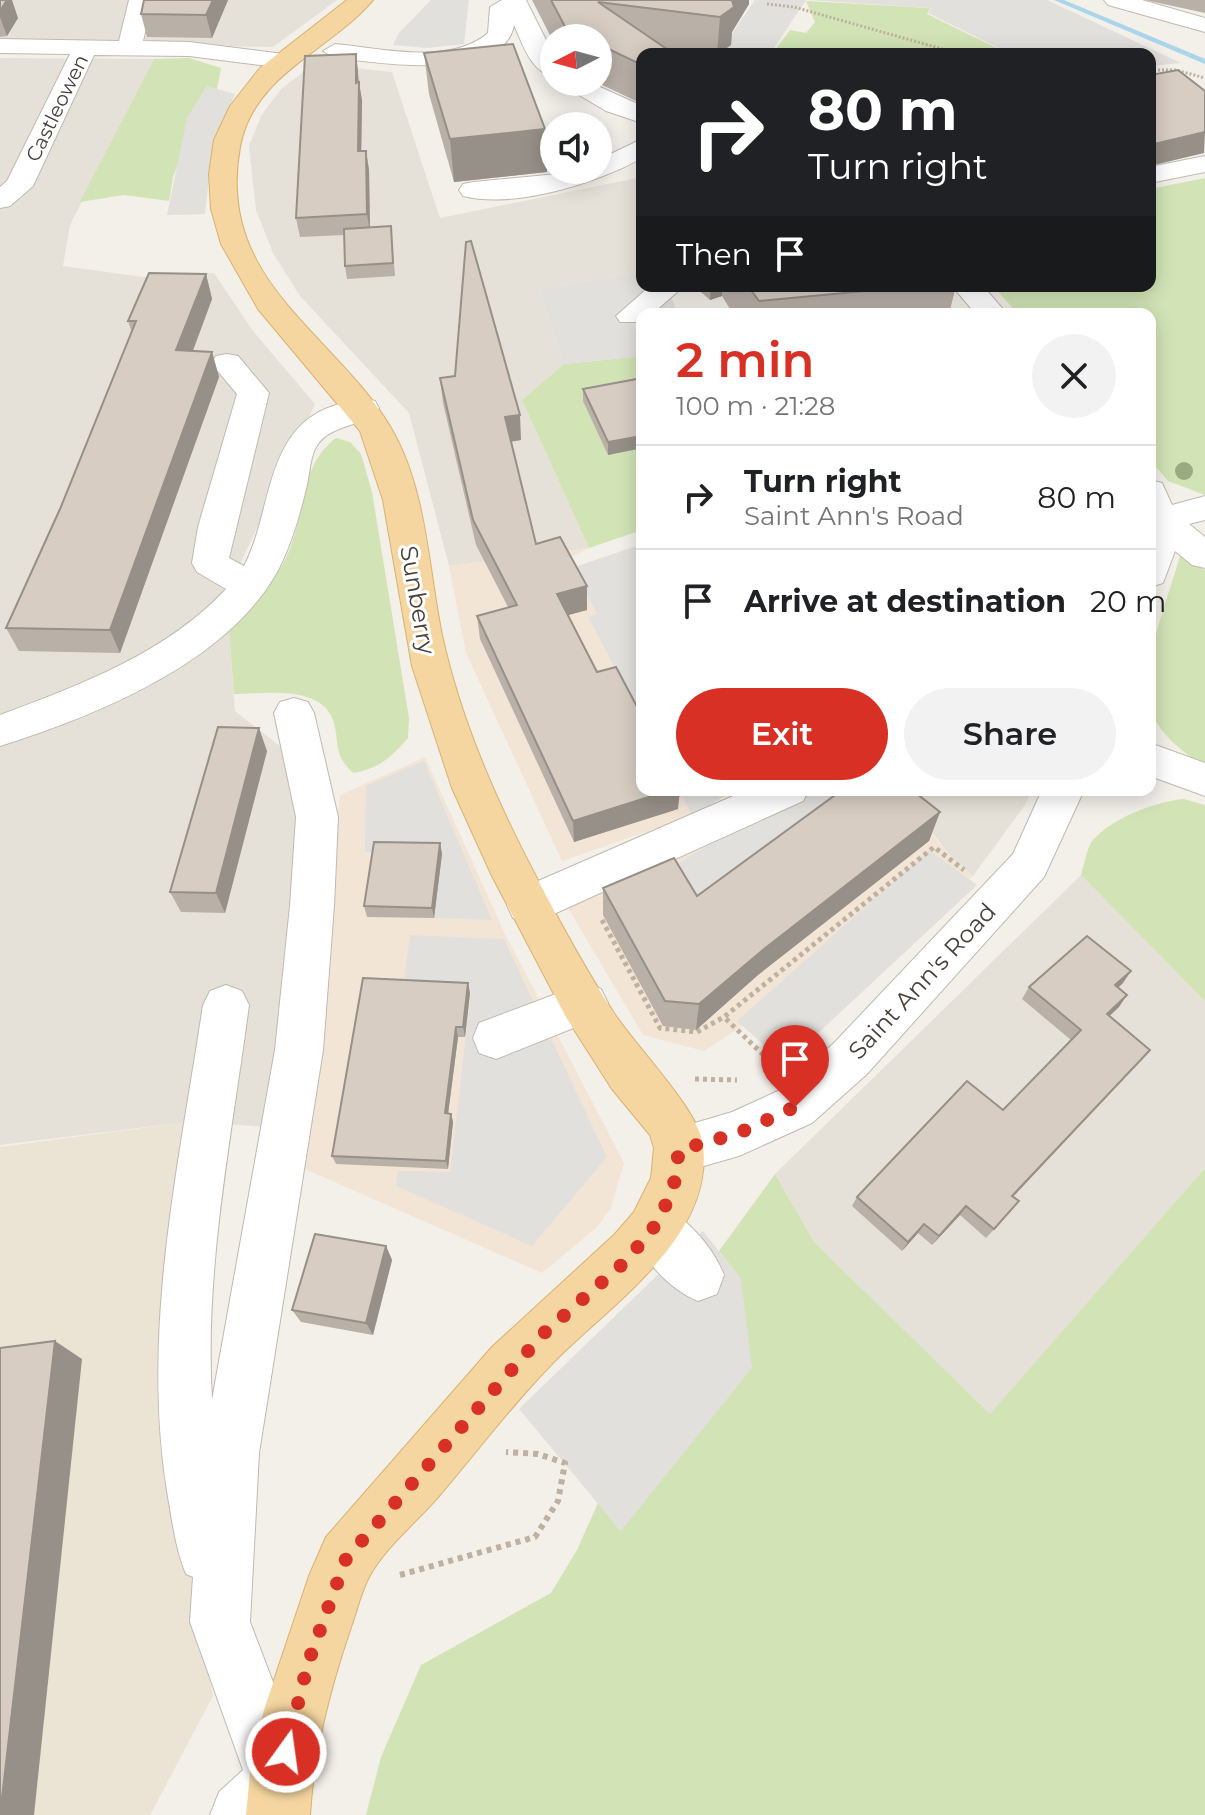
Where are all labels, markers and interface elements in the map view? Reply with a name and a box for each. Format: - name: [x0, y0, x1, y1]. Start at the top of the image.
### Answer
- north arrow: [540, 24, 612, 96]
- map controls: [540, 24, 612, 184]
- street label: Castleowen: [21, 50, 93, 166]
- text: 80 m: [808, 76, 958, 144]
- icon: right: [676, 80, 780, 184]
- button: sound: [540, 112, 612, 184]
- text: Turn right: [808, 144, 988, 188]
- icon: arrive: [768, 232, 812, 276]
- text: Then: [676, 236, 752, 273]
- text: 2 min: [676, 331, 814, 389]
- button: close: [1032, 334, 1116, 418]
- text: 100 m · 21:28: [676, 390, 835, 422]
- text: Turn right: [744, 463, 901, 500]
- icon: right: [676, 475, 720, 519]
- text: 80 m: [1037, 479, 1116, 516]
- text: Saint Ann's Road: [744, 500, 964, 532]
- street label: Sunberry: [394, 543, 442, 657]
- icon: arrive: [676, 579, 720, 623]
- text: Arrive at destination: [744, 583, 1066, 620]
- text: 20 m: [1090, 583, 1167, 620]
- button: Exit: [676, 688, 888, 780]
- button: Share: [904, 688, 1116, 780]
- street label: Saint Ann's Road: [842, 897, 1002, 1065]
- pin: [761, 1025, 829, 1107]
- icon: arrive: [773, 1037, 817, 1081]
- position arrow: [244, 1710, 328, 1794]

